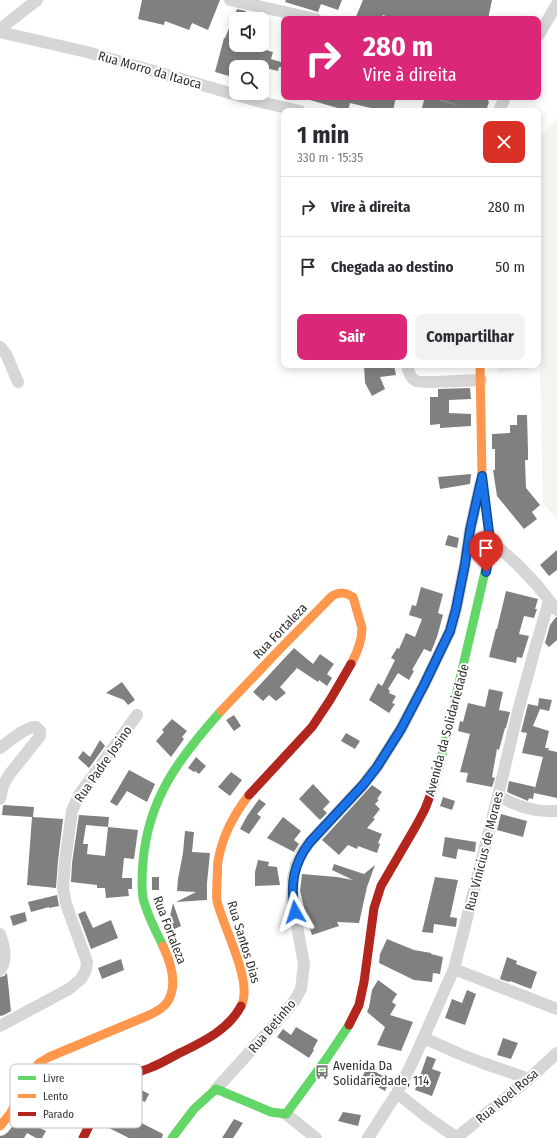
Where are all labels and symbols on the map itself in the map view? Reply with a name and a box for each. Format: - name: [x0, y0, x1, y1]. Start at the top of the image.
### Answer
- street label: Rua Morro da Itaoca: [97, 48, 203, 92]
- pin: [469, 531, 503, 572]
- street label: Rua Fortaleza: [250, 600, 310, 662]
- street label: Avenida da Solidariedade: [422, 662, 472, 798]
- street label: Rua Padre Josino: [71, 723, 135, 805]
- street label: Rua Vinícius de Moraes: [462, 789, 506, 912]
- position arrow: [274, 891, 316, 933]
- street label: Rua Fortaleza: [150, 894, 190, 966]
- street label: Rua Santos Dias: [224, 899, 264, 985]
- street label: Rua Betinho: [245, 996, 299, 1056]
- place label: Avenida Da Solidariedade, 114: [333, 1058, 429, 1088]
- legend: [10, 1064, 142, 1128]
- bus stop icon: Avenida Da Solidariedade, 114: [314, 1064, 330, 1080]
- street label: Rua Noel Rosa: [473, 1066, 541, 1126]
- text: Livre: [43, 1072, 65, 1085]
- text: Lento: [43, 1090, 68, 1103]
- text: Parado: [43, 1108, 74, 1121]

